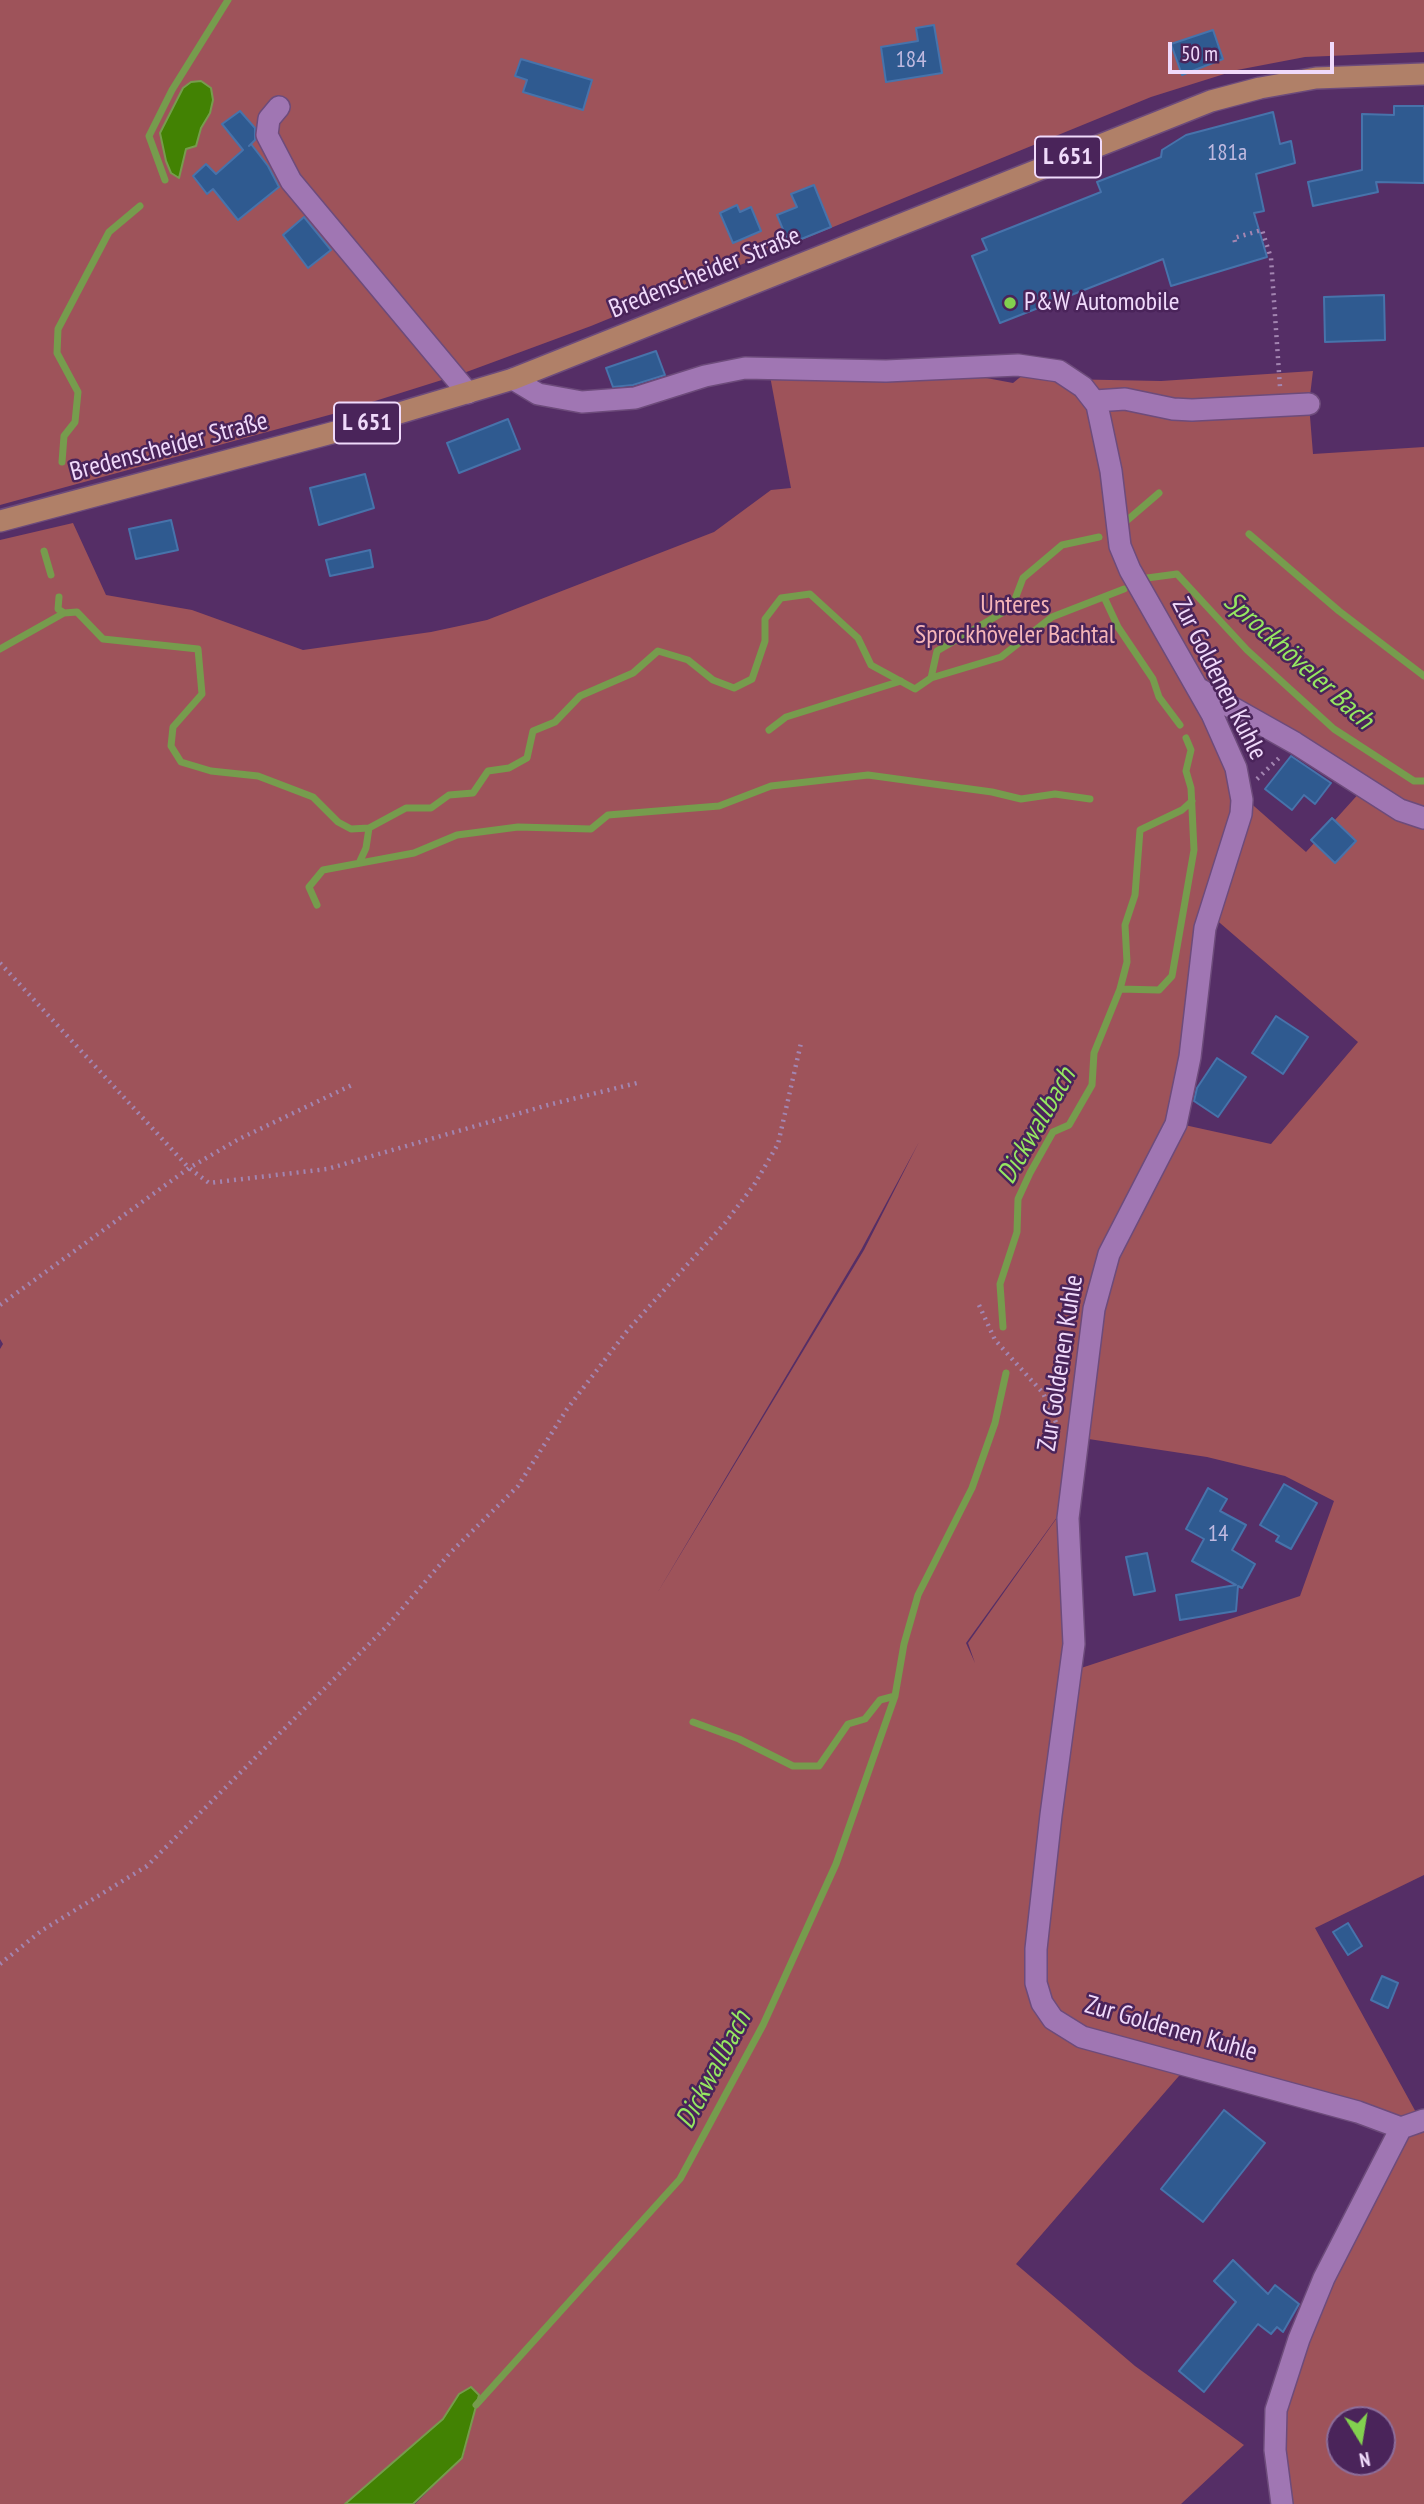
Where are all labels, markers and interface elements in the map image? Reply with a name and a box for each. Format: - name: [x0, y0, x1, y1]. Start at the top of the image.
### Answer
- scale bar: [1172, 28, 1338, 72]
- text: 50 m: [1181, 40, 1218, 67]
- house number: 184: [895, 46, 927, 74]
- road number: L 651: [1035, 136, 1101, 177]
- house number: 181a: [1207, 139, 1247, 167]
- street label: Bredenscheider Straße: [605, 220, 805, 326]
- place label: P&W Automobile: [1024, 287, 1179, 319]
- marker: P&W Automobile: [1002, 295, 1018, 311]
- road number: L 651: [334, 402, 400, 444]
- street label: Bredenscheider Straße: [67, 406, 271, 488]
- water label: Sprockhöveler Bach: [1216, 585, 1380, 737]
- park label: Unteres Sprockhöveler Bachtal: [915, 590, 1115, 652]
- street label: Zur Goldenen Kuhle: [1165, 593, 1273, 765]
- water label: Dickwallbach: [990, 1062, 1084, 1190]
- street label: Zur Goldenen Kuhle: [1032, 1273, 1090, 1453]
- house number: 14: [1208, 1520, 1228, 1548]
- street label: Zur Goldenen Kuhle: [1081, 1989, 1261, 2069]
- water label: Dickwallbach: [669, 2006, 759, 2134]
- north arrow: [1326, 2406, 1396, 2476]
- text: N: [1357, 2447, 1372, 2472]

